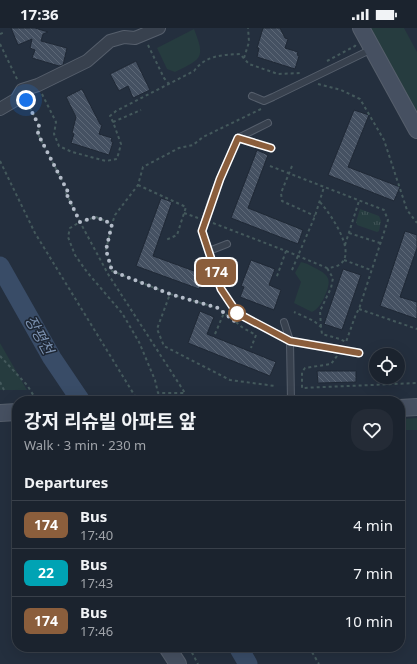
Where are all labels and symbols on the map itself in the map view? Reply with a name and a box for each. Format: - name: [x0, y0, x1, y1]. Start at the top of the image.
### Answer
- your location: [16, 90, 36, 110]
- line badge: 174: [193, 259, 239, 285]
- unlabelled marker: [228, 304, 246, 322]
- water label: 장평천: [21, 312, 60, 359]

